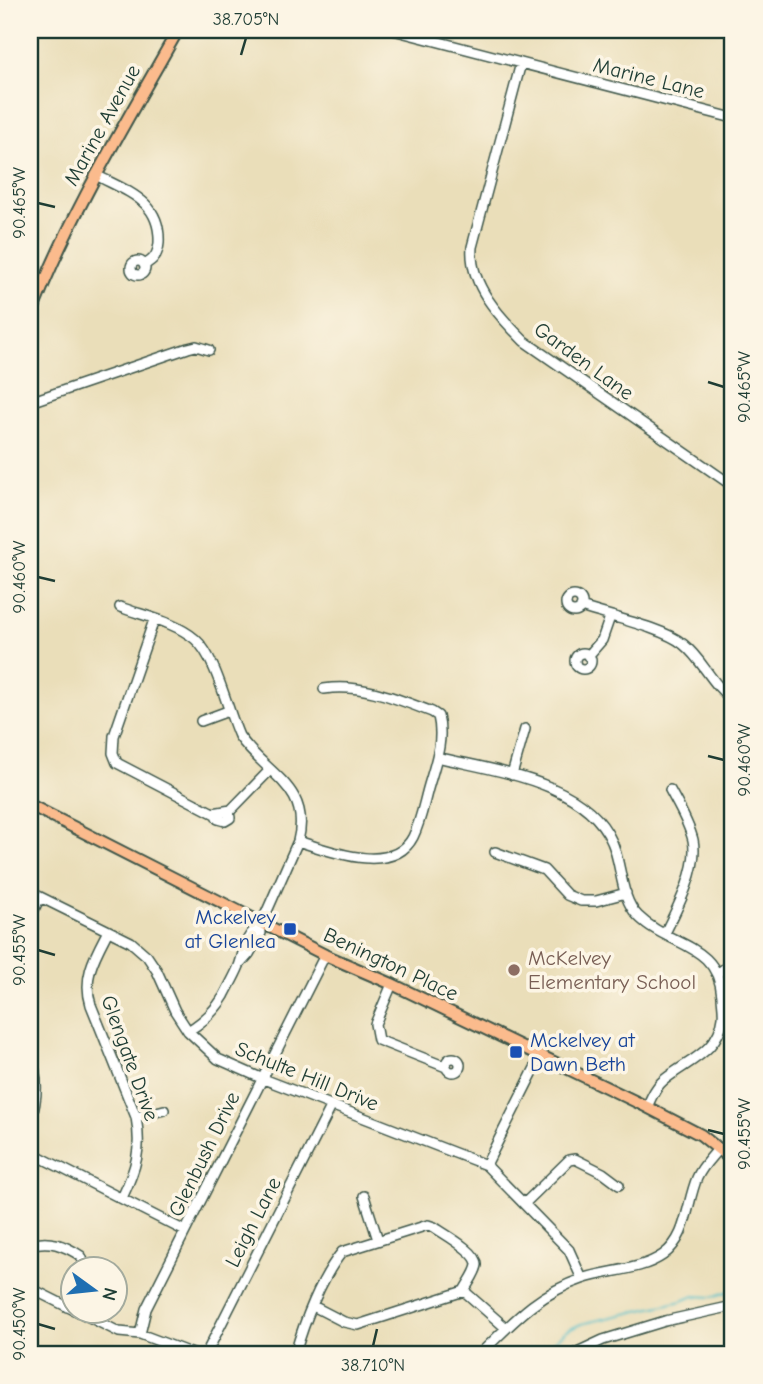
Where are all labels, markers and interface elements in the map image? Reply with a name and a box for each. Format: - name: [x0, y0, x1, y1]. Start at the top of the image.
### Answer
- text: 38.705°N: [213, 9, 279, 30]
- street label: Marine Lane: [591, 53, 707, 103]
- street label: Marine Avenue: [59, 60, 145, 190]
- text: 90.465°W: [9, 167, 30, 239]
- street label: Garden Lane: [530, 317, 638, 405]
- text: 90.465°W: [734, 351, 755, 423]
- text: 90.460°W: [9, 540, 30, 613]
- text: 90.460°W: [734, 723, 755, 796]
- place label: Mckelvey at Glenlea: [184, 905, 277, 953]
- text: 90.455°W: [9, 914, 30, 986]
- marker: Mckelvey at Glenlea: [282, 921, 298, 937]
- street label: Benington Place: [320, 922, 462, 1006]
- place label: McKelvey Elementary School: [528, 946, 696, 994]
- marker: McKelvey Elementary School: [506, 962, 522, 978]
- street label: Glengate Drive: [96, 992, 164, 1124]
- place label: Mckelvey at Dawn Beth: [530, 1028, 636, 1076]
- street label: Schulte Hill Drive: [232, 1036, 382, 1116]
- marker: Mckelvey at Dawn Beth: [508, 1044, 524, 1060]
- street label: Glenbush Drive: [163, 1088, 245, 1220]
- text: 90.455°W: [734, 1098, 755, 1170]
- street label: Leigh Lane: [220, 1173, 286, 1271]
- north arrow: [60, 1254, 130, 1324]
- text: N: [97, 1285, 122, 1303]
- text: 90.450°W: [9, 1287, 30, 1360]
- text: 38.710°N: [341, 1355, 405, 1376]

